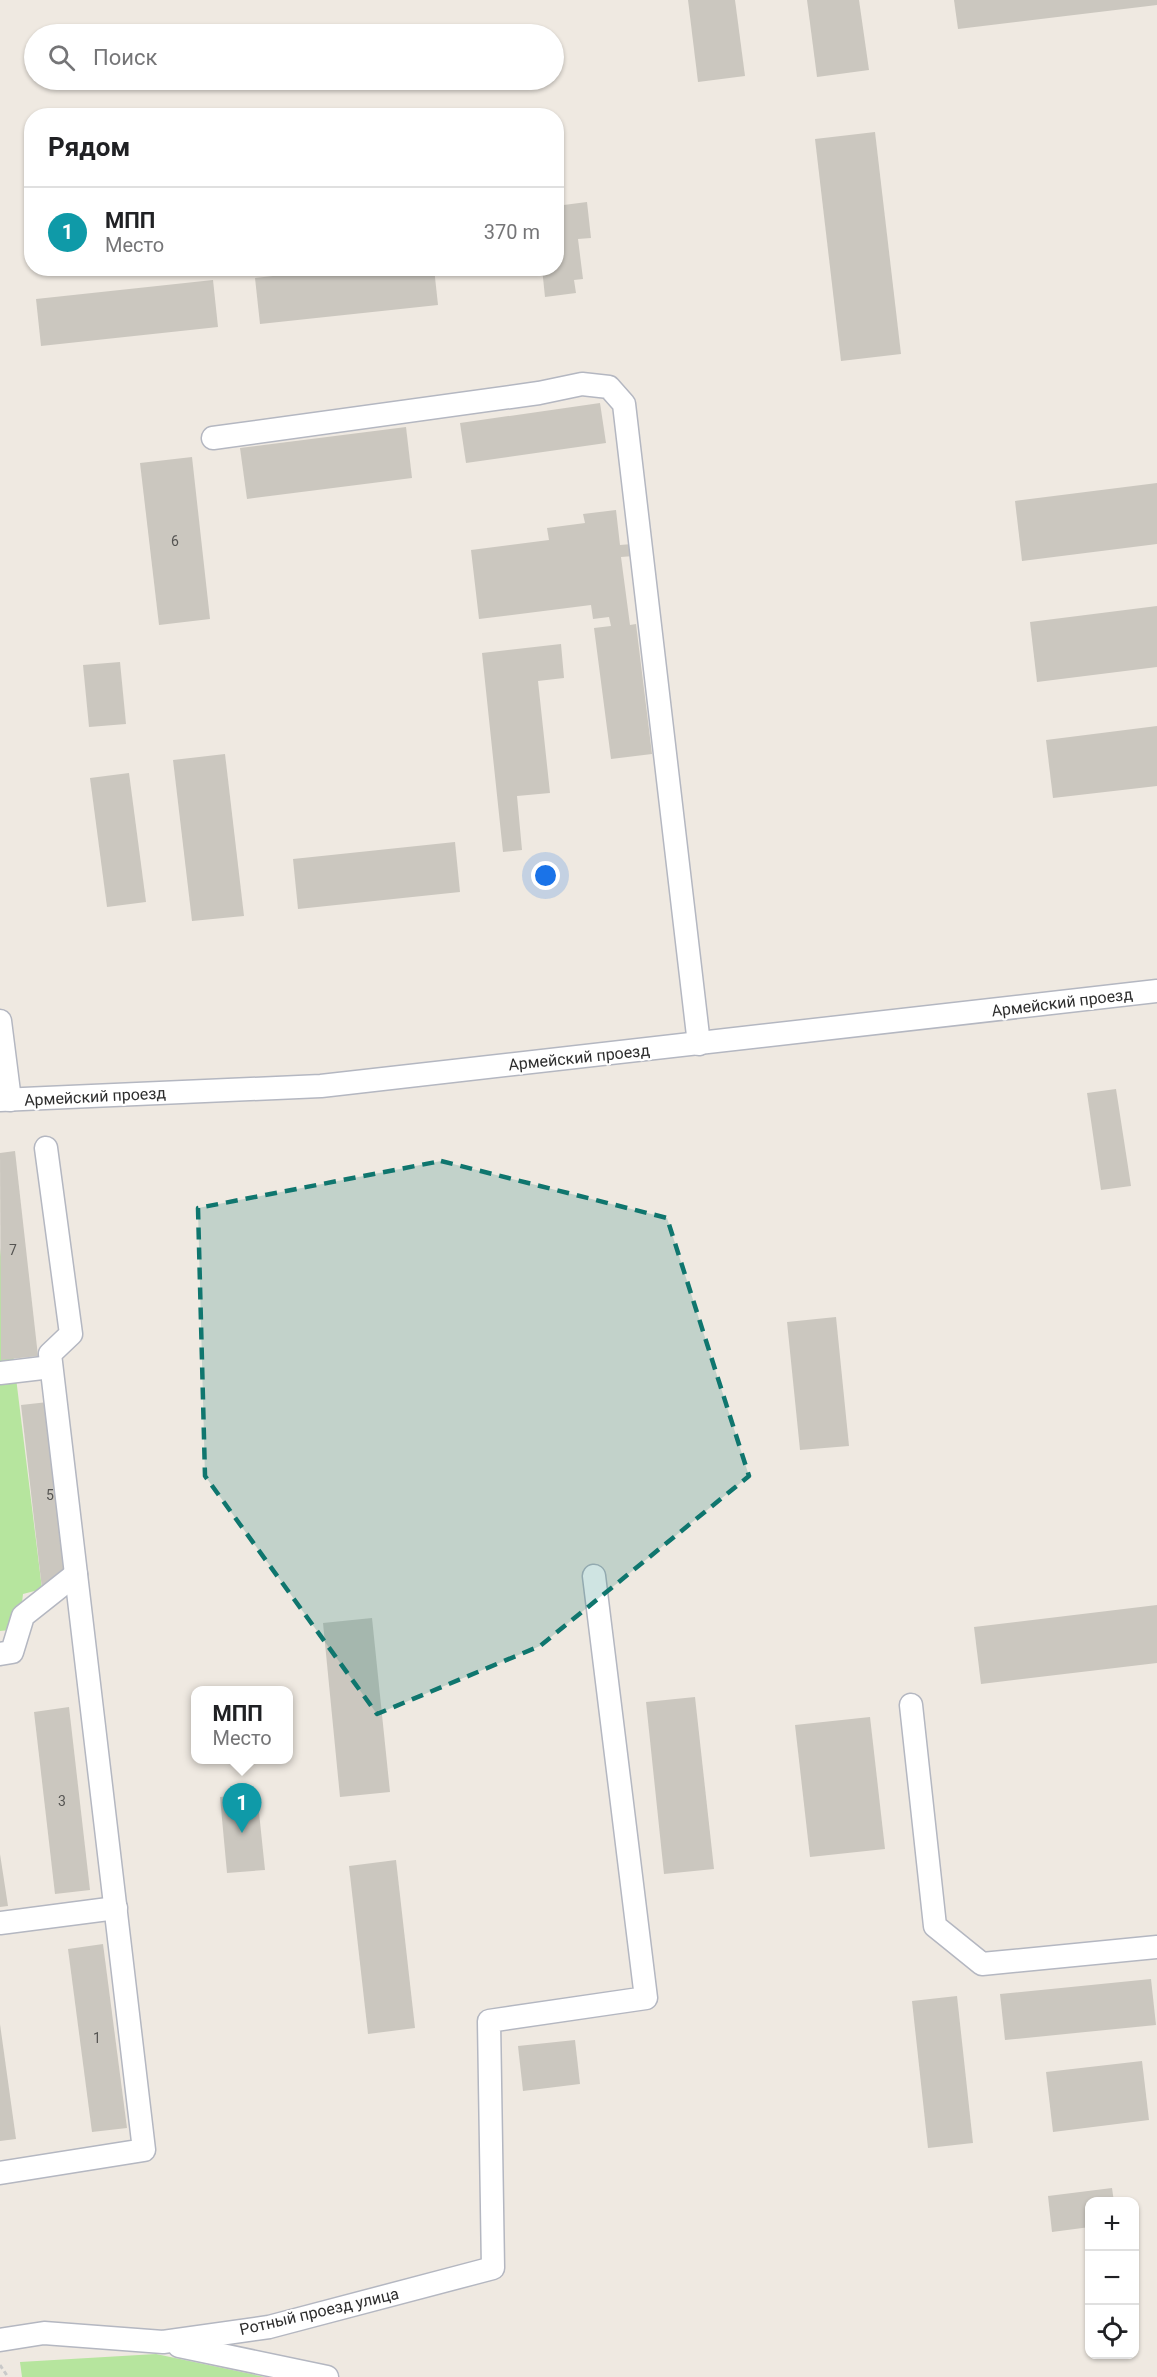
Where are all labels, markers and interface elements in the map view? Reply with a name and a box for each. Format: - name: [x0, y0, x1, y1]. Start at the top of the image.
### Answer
- search box: [24, 24, 564, 90]
- icon: search: [45, 41, 78, 74]
- text: Поиск: [93, 45, 157, 70]
- text: Рядом: [48, 132, 130, 162]
- text: МПП: [105, 208, 155, 233]
- text: 1: [62, 220, 73, 244]
- text: 370 m: [484, 220, 540, 244]
- text: Место: [105, 233, 164, 257]
- house number: 6: [171, 533, 179, 549]
- your location: [531, 861, 560, 890]
- street label: Армейский проезд: [990, 984, 1134, 1021]
- street label: Армейский проезд: [507, 1041, 651, 1074]
- street label: Армейский проезд: [24, 1083, 167, 1110]
- house number: 7: [9, 1242, 17, 1258]
- house number: 5: [46, 1487, 54, 1503]
- popup: [191, 1686, 293, 1764]
- text: МПП: [212, 1701, 263, 1726]
- text: Место: [212, 1726, 272, 1750]
- pin: 1: [222, 1784, 262, 1833]
- house number: 3: [58, 1793, 66, 1809]
- house number: 1: [93, 2030, 101, 2046]
- map controls: [1085, 2197, 1139, 2359]
- button: +: [1085, 2197, 1139, 2251]
- button: −: [1085, 2251, 1139, 2305]
- street label: Ротный проезд улица: [238, 2284, 401, 2339]
- button: locate: [1085, 2305, 1139, 2359]

